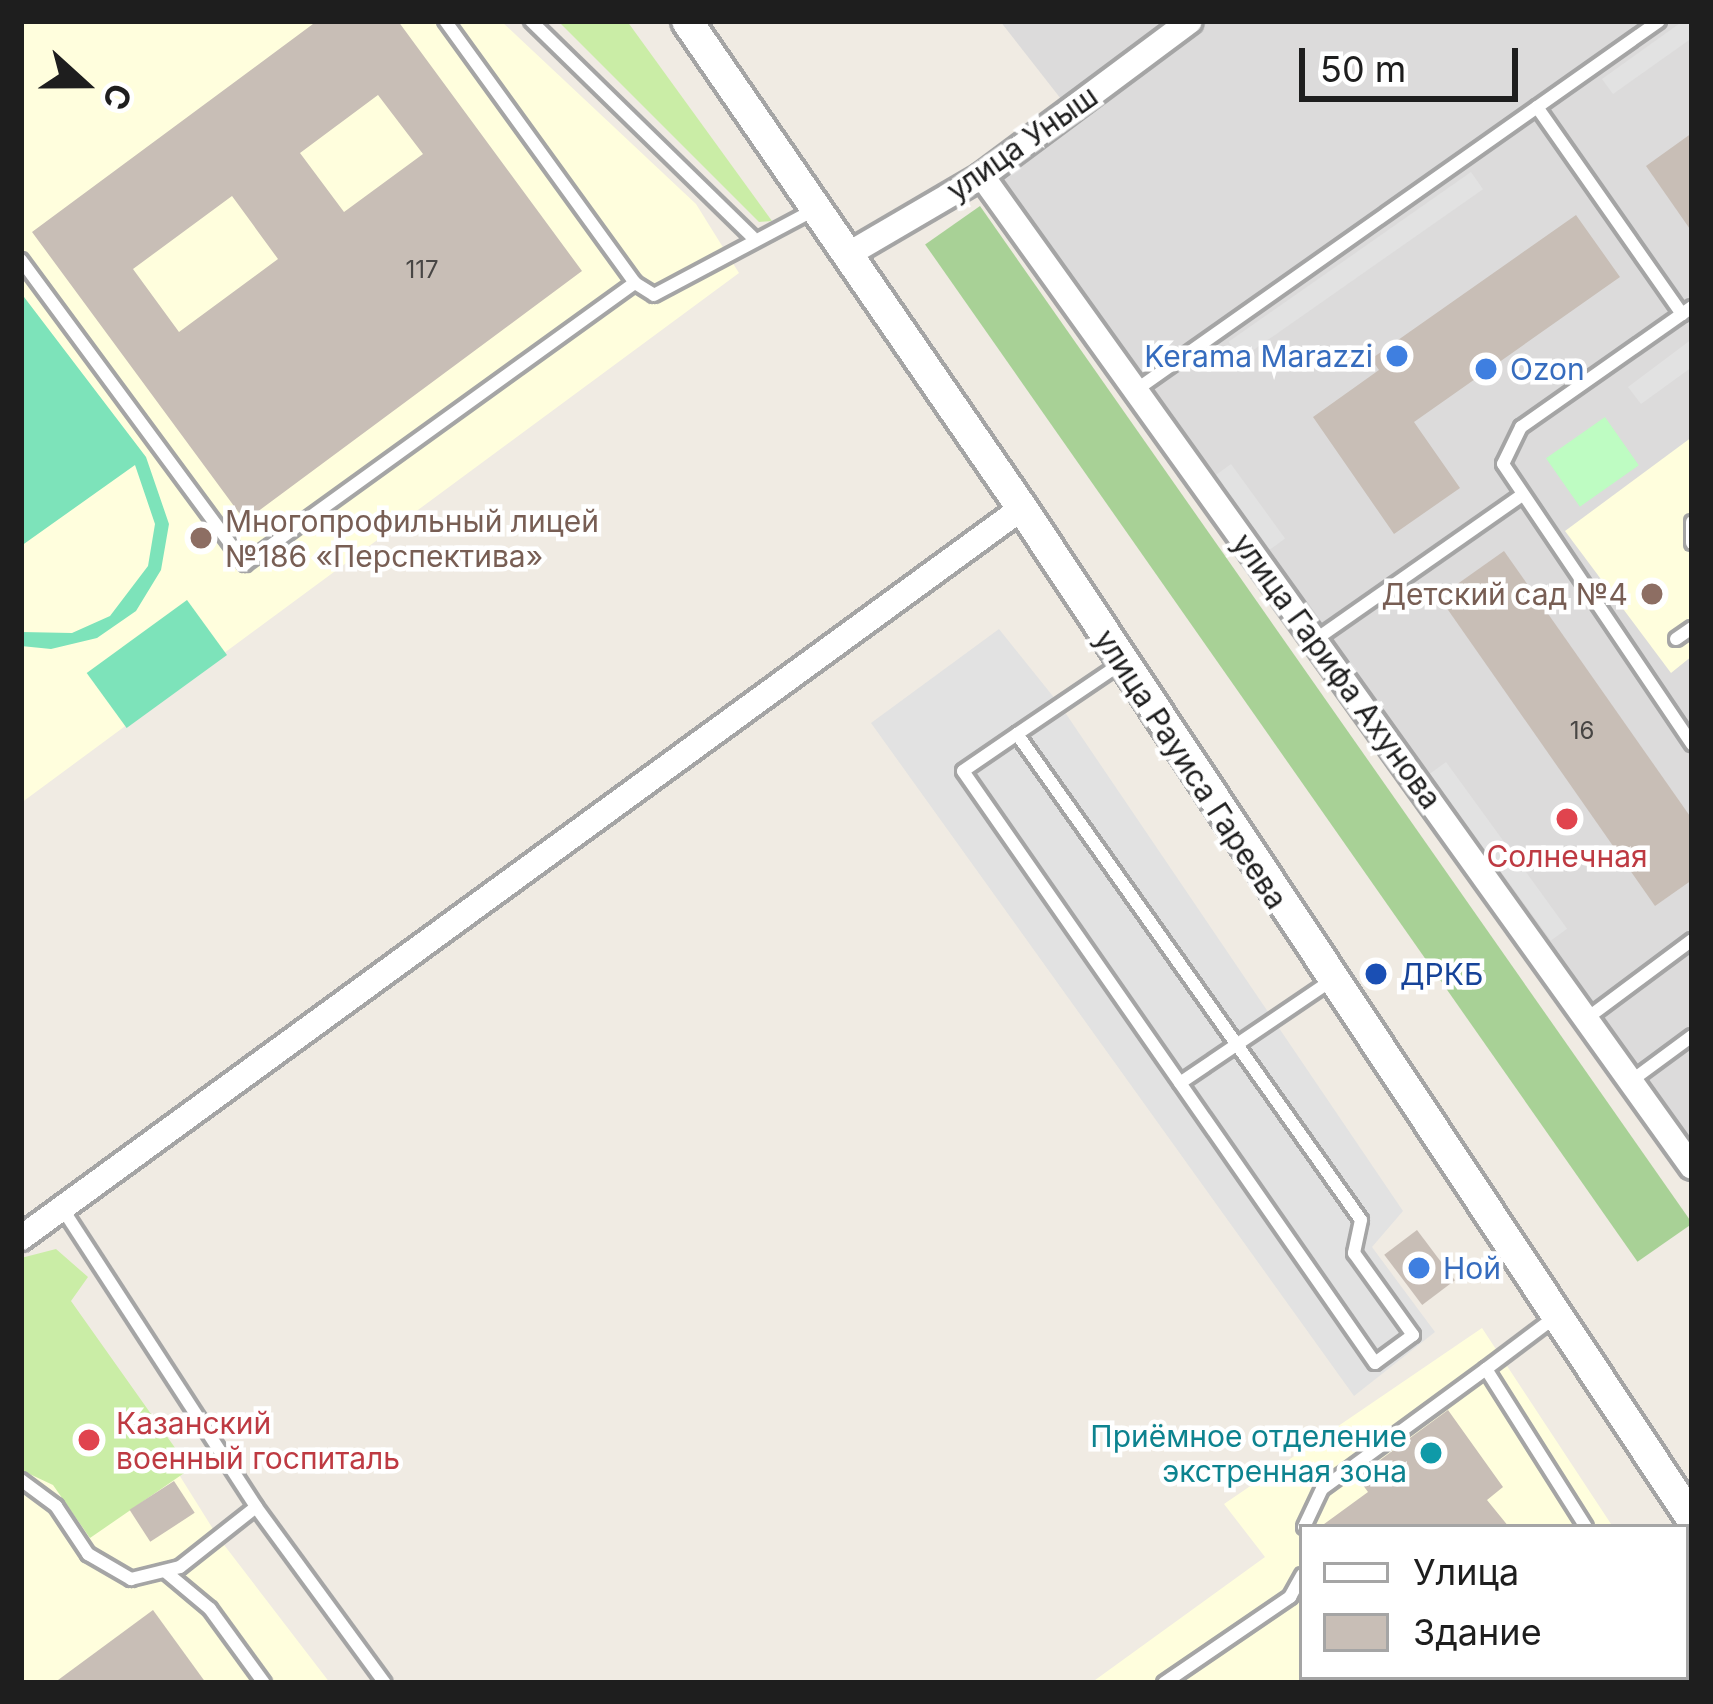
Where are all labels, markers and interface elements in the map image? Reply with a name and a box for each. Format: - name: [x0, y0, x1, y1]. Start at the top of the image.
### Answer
- north arrow: [24, 24, 144, 144]
- scale bar: [1305, 24, 1524, 98]
- text: 50 m: [1320, 47, 1406, 91]
- text: С: [95, 78, 141, 115]
- street label: улица Уныш: [940, 78, 1104, 208]
- house number: 117: [405, 256, 439, 284]
- place label: Kerama Marazzi: [1144, 338, 1373, 374]
- marker: Kerama Marazzi: [1384, 343, 1410, 369]
- place label: Ozon: [1510, 351, 1585, 387]
- marker: Ozon: [1473, 356, 1499, 382]
- place label: Многопрофильный лицей №186 «Перспектива»: [225, 503, 599, 574]
- marker: Многопрофильный лицей №186 «Перспектива»: [188, 525, 214, 551]
- street label: улица Гарифа Ахунова: [1225, 526, 1449, 816]
- place label: Детский сад №4: [1381, 576, 1628, 612]
- marker: Детский сад №4: [1639, 581, 1665, 607]
- street label: улица Рауиса Гареева: [1087, 623, 1295, 915]
- house number: 16: [1570, 717, 1594, 745]
- marker: Солнечная: [1554, 806, 1580, 832]
- place label: Солнечная: [1486, 838, 1648, 874]
- place label: ДРКБ: [1400, 956, 1483, 992]
- marker: ДРКБ: [1363, 961, 1389, 987]
- place label: Ной: [1443, 1250, 1501, 1286]
- marker: Ной: [1406, 1255, 1432, 1281]
- place label: Казанский военный госпиталь: [116, 1405, 400, 1476]
- place label: Приёмное отделение экстренная зона: [1090, 1418, 1407, 1488]
- marker: Казанский военный госпиталь: [73, 1424, 105, 1456]
- marker: Приёмное отделение экстренная зона: [1418, 1440, 1444, 1466]
- legend: [1299, 1524, 1689, 1680]
- text: Улица: [1413, 1550, 1519, 1594]
- text: Здание: [1413, 1610, 1542, 1654]

